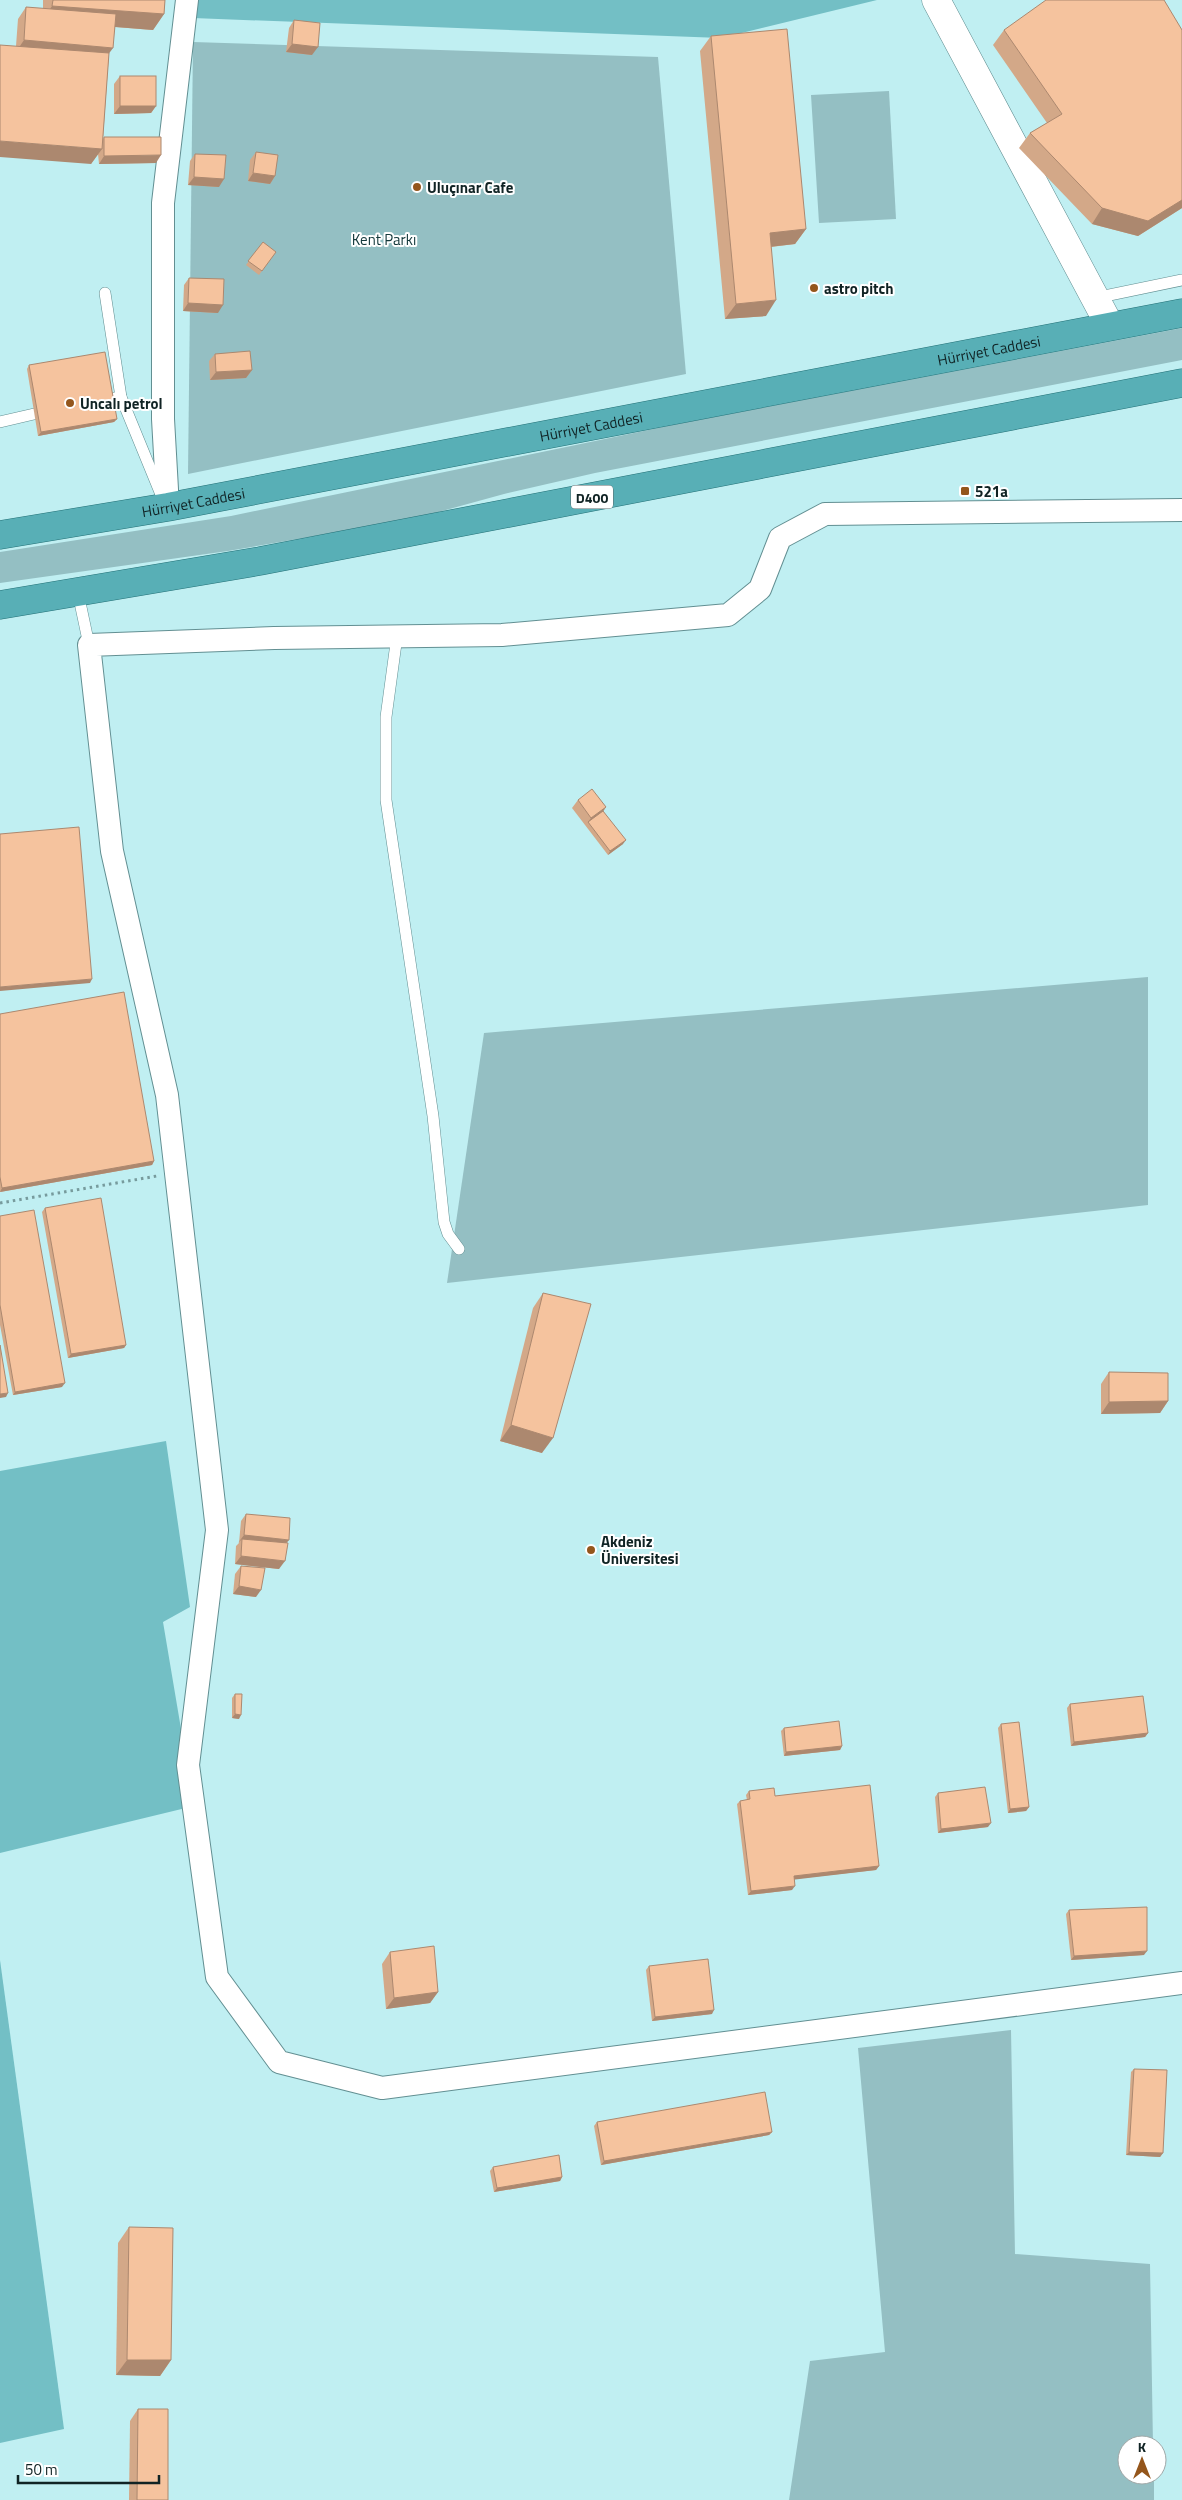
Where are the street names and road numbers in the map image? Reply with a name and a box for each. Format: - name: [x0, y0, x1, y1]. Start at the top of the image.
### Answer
- street label: Hürriyet Caddesi: [935, 329, 1042, 371]
- street label: Hürriyet Caddesi: [538, 405, 644, 447]
- street label: Hürriyet Caddesi: [140, 481, 247, 523]
- road number: D400: [571, 486, 613, 508]

